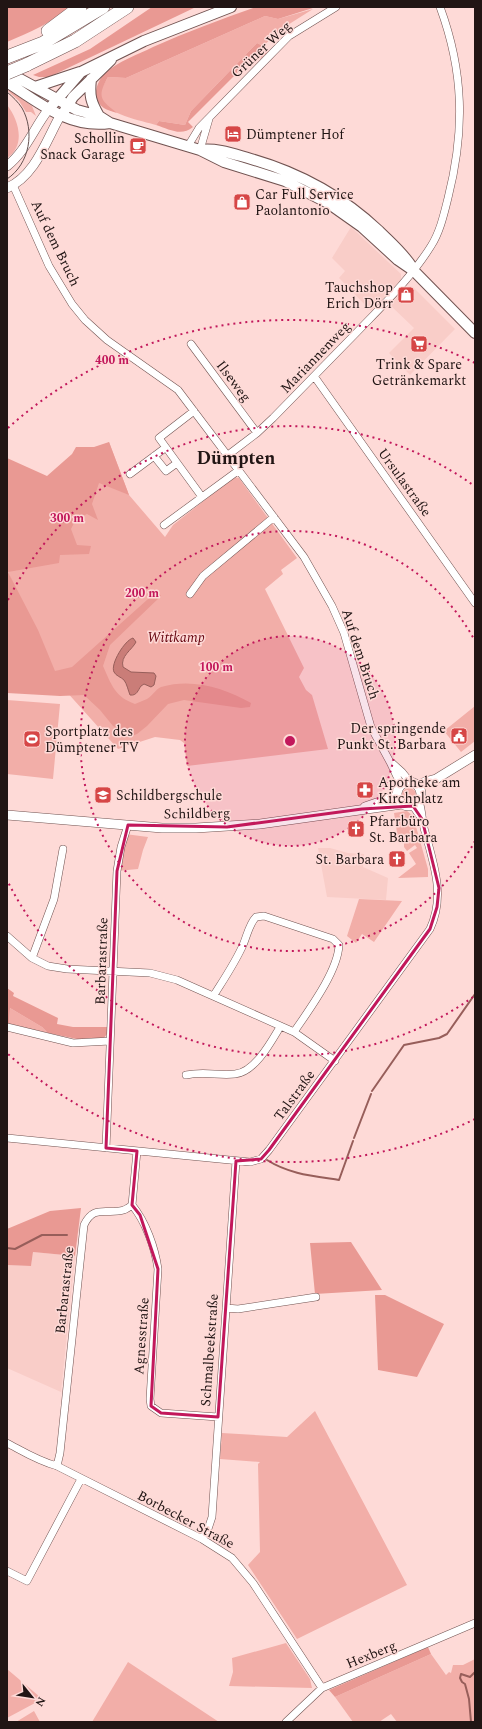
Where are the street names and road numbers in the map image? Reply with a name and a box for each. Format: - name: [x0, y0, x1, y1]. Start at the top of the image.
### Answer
- street label: Grüner Weg: [226, 16, 296, 83]
- street label: Auf dem Bruch: [26, 196, 86, 290]
- street label: Mariannenweg: [275, 317, 355, 398]
- street label: Ilseweg: [211, 356, 256, 407]
- street label: Ursulastraße: [373, 444, 437, 521]
- street label: Auf dem Bruch: [336, 606, 385, 702]
- street label: Schildberg: [163, 802, 231, 825]
- street label: Barbarastraße: [89, 917, 114, 1005]
- street label: Talstraße: [269, 1065, 320, 1125]
- street label: Barbarastraße: [49, 1245, 80, 1335]
- street label: Schmalbeekstraße: [195, 1293, 224, 1407]
- street label: Agnesstraße: [128, 1297, 155, 1375]
- street label: Borbecker Straße: [133, 1485, 238, 1554]
- street label: Hexberg: [343, 1635, 400, 1674]

